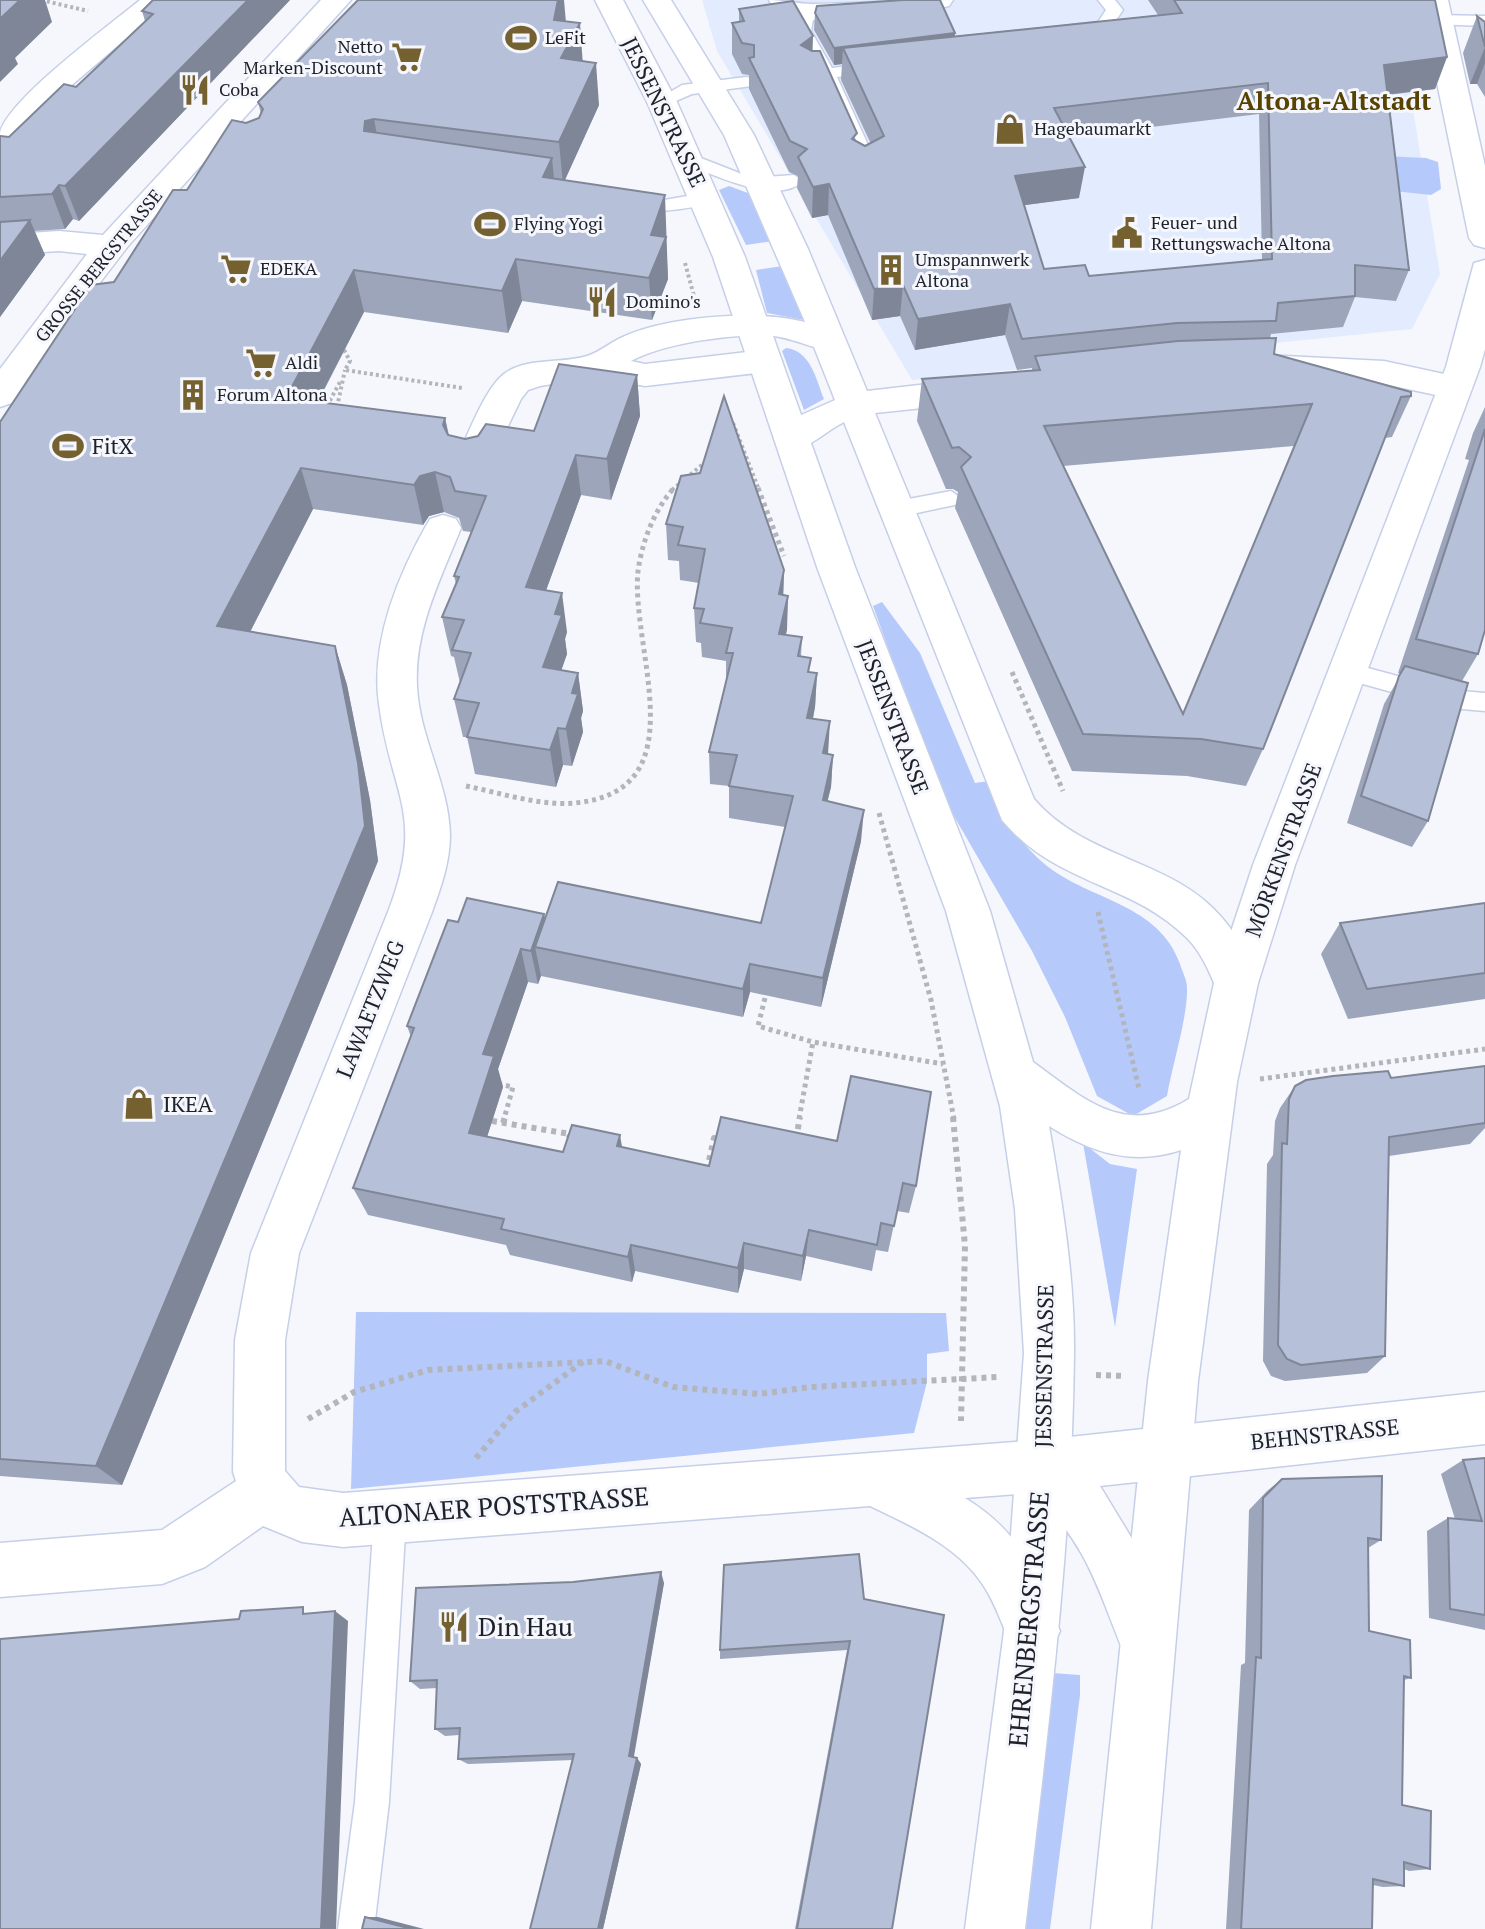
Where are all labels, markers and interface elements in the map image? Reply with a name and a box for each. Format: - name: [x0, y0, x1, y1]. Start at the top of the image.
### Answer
- sports icon: LeFit: [504, 21, 538, 55]
- place label: LeFit: [545, 25, 586, 49]
- street label: JESSENSTRASSE: [616, 32, 713, 192]
- place label: Netto Marken-Discount: [243, 34, 383, 79]
- supermarket icon: Netto Marken-Discount: [390, 40, 424, 74]
- restaurant icon: Coba: [178, 73, 212, 107]
- place label: Coba: [219, 77, 259, 101]
- district label: Altona-Altstadt: [1237, 83, 1432, 117]
- shop icon: Hagebaumarkt: [993, 112, 1027, 146]
- place label: Hagebaumarkt: [1034, 116, 1152, 140]
- street label: GROSSE BERGSTRASSE: [29, 184, 167, 347]
- sports icon: Flying Yogi: [473, 207, 507, 241]
- place label: Feuer- und Rettungswache Altona: [1151, 210, 1331, 255]
- place label: Flying Yogi: [514, 211, 603, 235]
- public building icon: Feuer- und Rettungswache Altona: [1110, 216, 1144, 250]
- place label: Umspannwerk Altona: [915, 247, 1030, 292]
- supermarket icon: EDEKA: [219, 252, 253, 286]
- building icon: Umspannwerk Altona: [874, 253, 908, 287]
- place label: EDEKA: [260, 256, 318, 280]
- restaurant icon: Domino's: [585, 285, 619, 319]
- place label: Domino's: [626, 289, 701, 313]
- supermarket icon: Aldi: [244, 346, 278, 380]
- place label: Aldi: [285, 350, 318, 374]
- building icon: Forum Altona: [176, 378, 210, 412]
- place label: Forum Altona: [217, 382, 328, 406]
- sports icon: FitX: [51, 429, 85, 463]
- place label: FitX: [92, 431, 134, 460]
- street label: JESSENSTRASSE: [851, 635, 936, 798]
- street label: MÖRKENSTRASSE: [1238, 759, 1328, 941]
- street label: LAWAETZWEG: [329, 936, 410, 1082]
- shop icon: IKEA: [122, 1087, 156, 1121]
- place label: IKEA: [163, 1089, 214, 1118]
- street label: JESSENSTRASSE: [1028, 1284, 1059, 1448]
- street label: BEHNSTRASSE: [1249, 1411, 1401, 1456]
- street label: ALTONAER POSTSTRASSE: [338, 1478, 650, 1534]
- street label: EHRENBERGSTRASSE: [1000, 1489, 1056, 1748]
- place label: Din Hau: [478, 1609, 573, 1643]
- restaurant icon: Din Hau: [437, 1610, 471, 1644]

